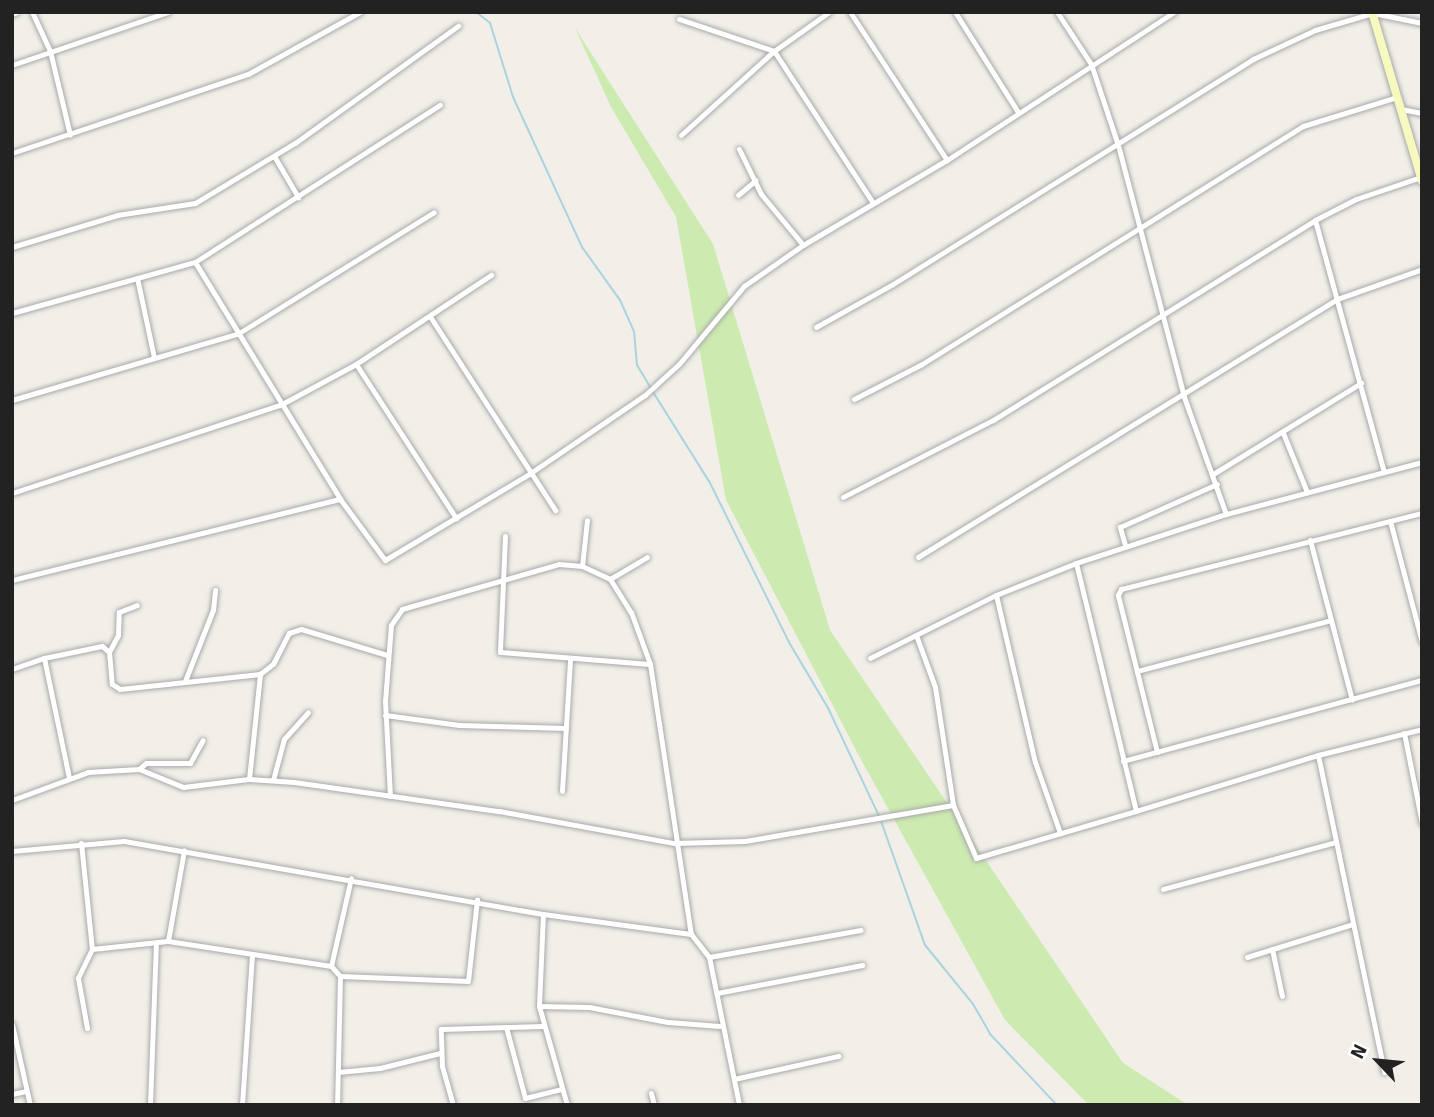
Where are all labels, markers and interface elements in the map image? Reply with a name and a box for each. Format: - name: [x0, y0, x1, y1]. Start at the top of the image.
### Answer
- north arrow: [1343, 1026, 1413, 1096]
- text: N: [1345, 1041, 1373, 1063]

